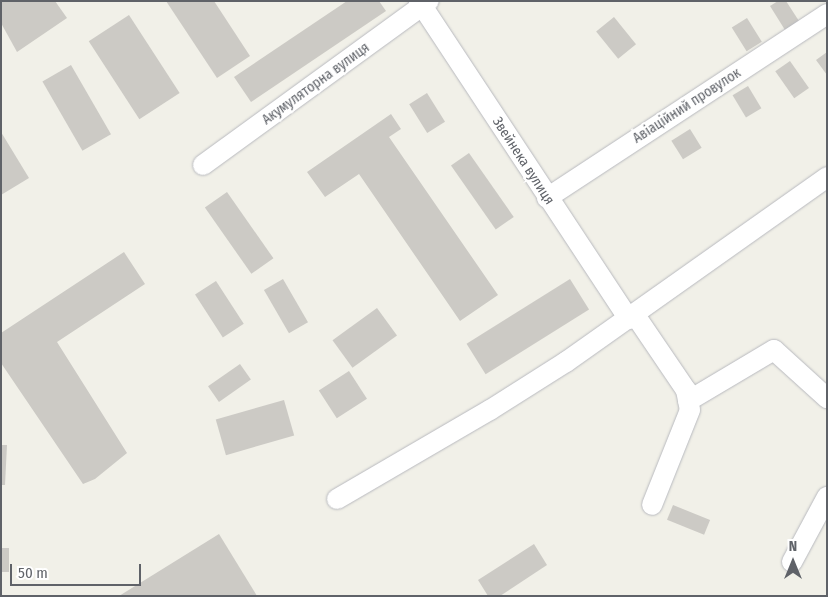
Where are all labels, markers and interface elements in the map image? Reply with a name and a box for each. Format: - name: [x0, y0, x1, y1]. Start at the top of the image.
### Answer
- street label: Акумуляторна вулиця: [259, 39, 373, 129]
- street label: Авіаційний провулок: [630, 65, 744, 147]
- street label: Звейнека вулиця: [488, 114, 558, 208]
- north arrow: [768, 537, 818, 587]
- text: N: [789, 538, 797, 555]
- scale bar: [12, 554, 144, 586]
- text: 50 m: [18, 564, 48, 582]

